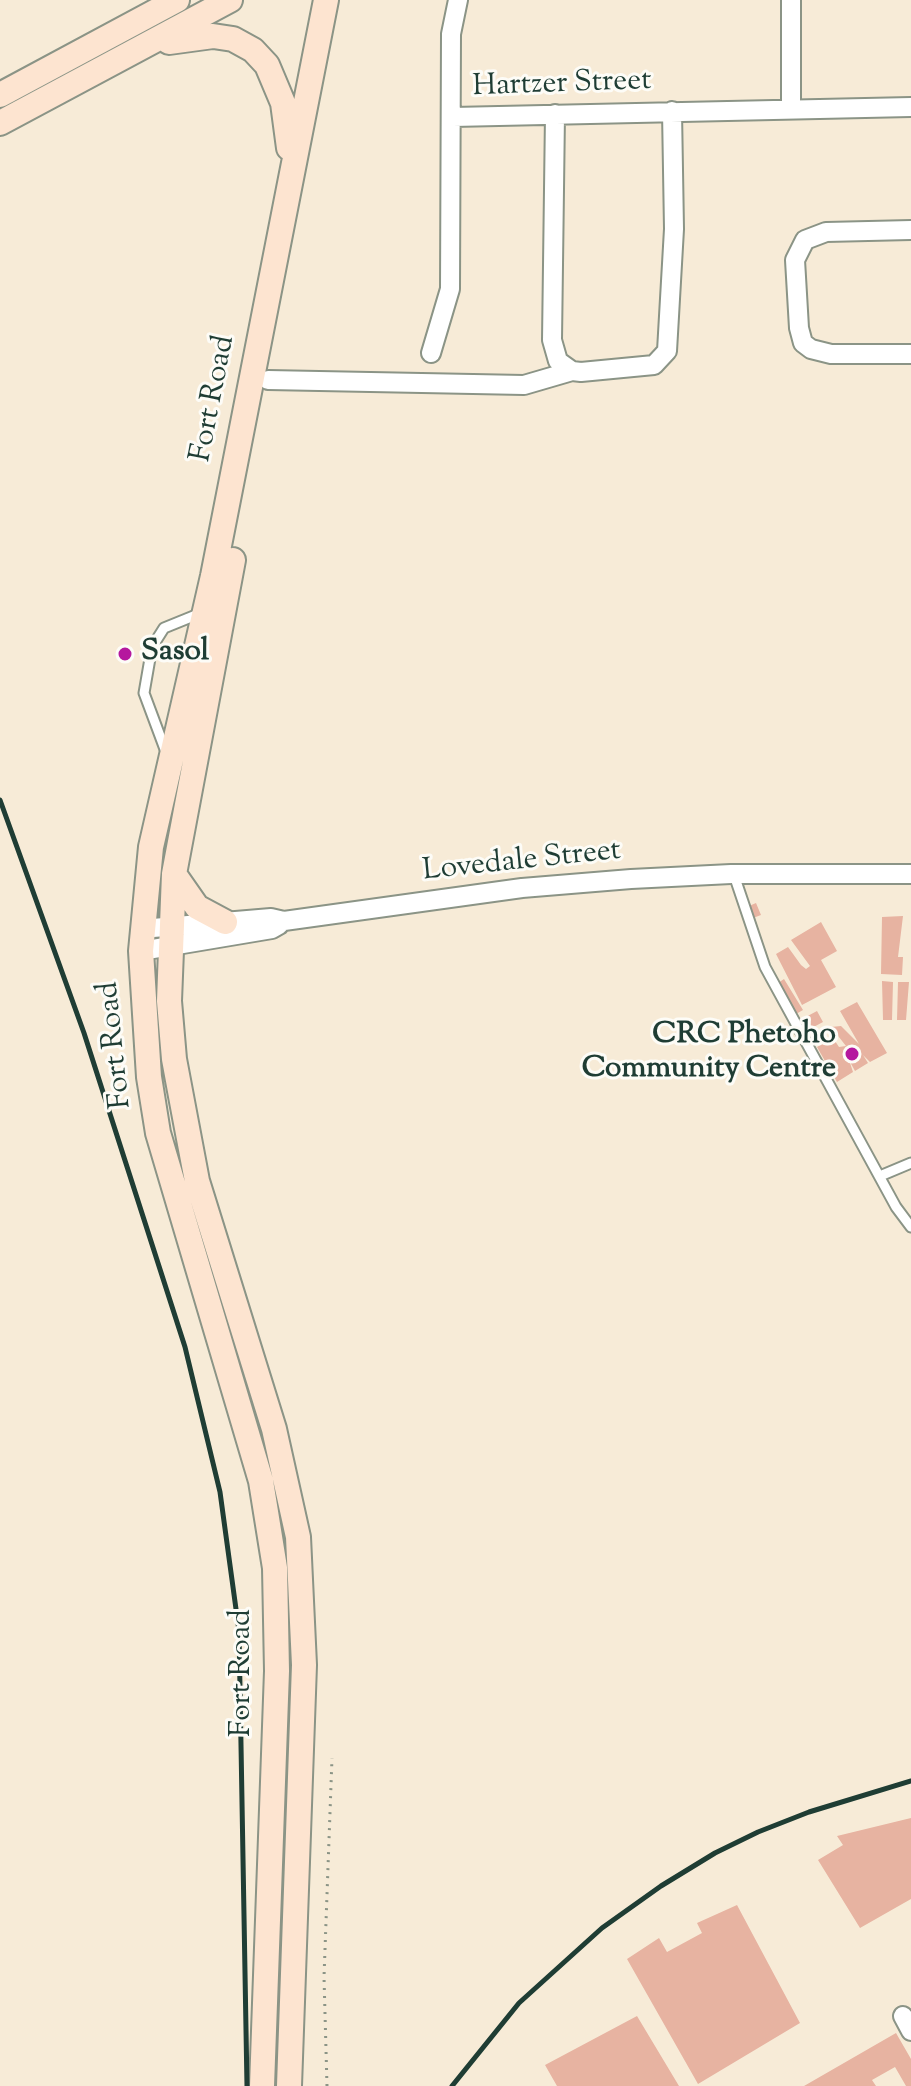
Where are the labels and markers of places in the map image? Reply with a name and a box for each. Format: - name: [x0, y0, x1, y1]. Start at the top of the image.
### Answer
- place label: Sasol: [141, 636, 209, 672]
- marker: Sasol: [116, 645, 134, 663]
- place label: CRC Phetoho Community Centre: [582, 1019, 836, 1090]
- marker: CRC Phetoho Community Centre: [843, 1045, 861, 1063]

